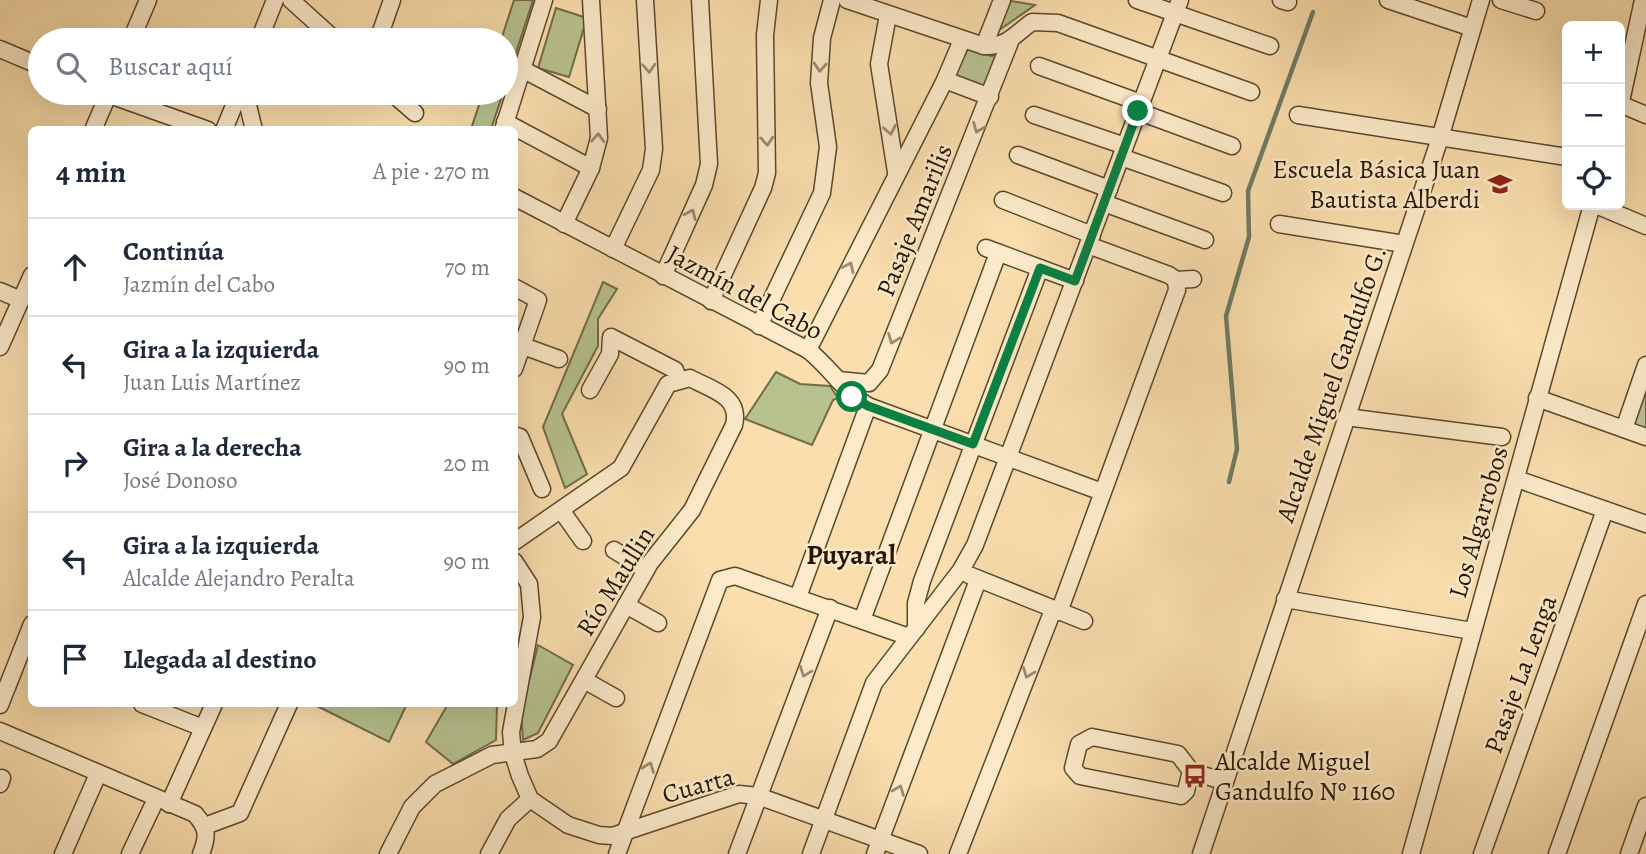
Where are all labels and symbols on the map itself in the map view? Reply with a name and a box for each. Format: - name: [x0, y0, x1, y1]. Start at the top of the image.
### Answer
- one-way arrow: [813, 62, 828, 73]
- one-way arrow: [641, 63, 656, 74]
- route end: [1122, 95, 1153, 126]
- one-way arrow: [972, 122, 986, 134]
- one-way arrow: [881, 124, 896, 136]
- one-way arrow: [590, 132, 605, 143]
- one-way arrow: [759, 136, 774, 147]
- street label: Pasaje Amarilis: [868, 139, 961, 302]
- place label: Escuela Básica Juan Bautista Alberdi: [1272, 152, 1480, 217]
- school or university icon: Escuela Básica Juan Bautista Alberdi: [1486, 170, 1514, 198]
- one-way arrow: [683, 209, 697, 221]
- street label: Jazmín del Cabo: [661, 237, 829, 348]
- street label: Alcalde Miguel Gandulfo G.: [1267, 242, 1395, 528]
- one-way arrow: [841, 262, 855, 274]
- one-way arrow: [887, 333, 901, 345]
- route start: [836, 381, 867, 412]
- street label: Los Algarrobos: [1440, 442, 1517, 602]
- street label: Río Maullin: [568, 520, 663, 643]
- district label: Puyaral: [806, 536, 896, 574]
- street label: Pasaje La Lenga: [1476, 590, 1565, 758]
- one-way arrow: [800, 665, 814, 677]
- one-way arrow: [1023, 667, 1037, 679]
- place label: Alcalde Miguel Gandulfo Nº 1160: [1214, 744, 1395, 809]
- street label: Cuarta: [658, 759, 738, 812]
- one-way arrow: [641, 762, 655, 774]
- bus stop icon: Alcalde Miguel Gandulfo Nº 1160: [1181, 762, 1209, 790]
- one-way arrow: [891, 785, 905, 797]

